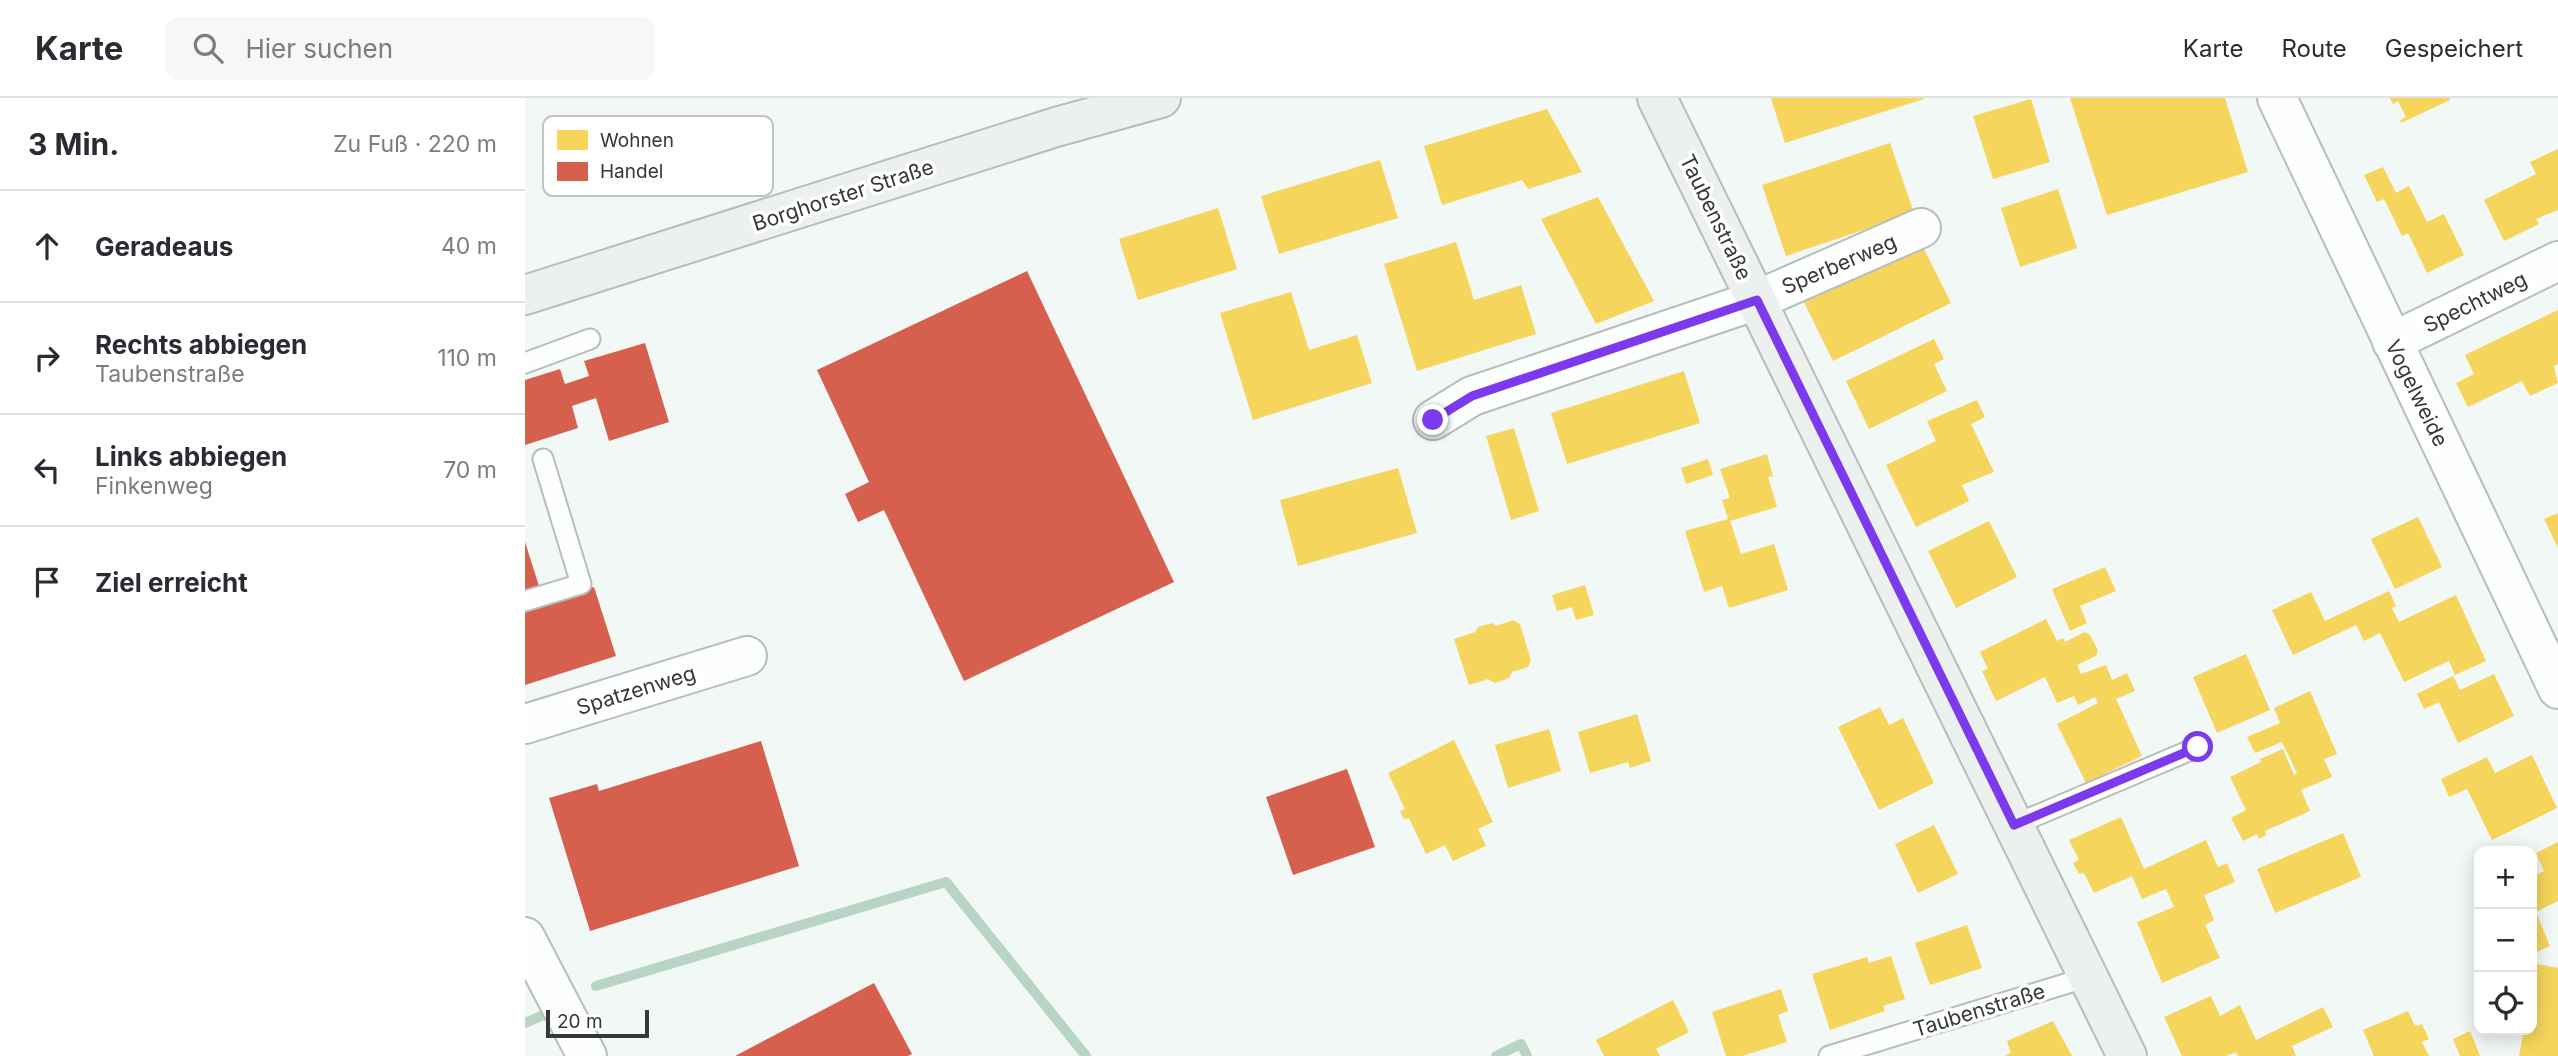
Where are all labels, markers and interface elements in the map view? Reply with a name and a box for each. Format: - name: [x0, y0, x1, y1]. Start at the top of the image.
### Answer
- search box: [165, 17, 655, 80]
- text: Karte: [35, 28, 123, 68]
- icon: search: [189, 29, 227, 67]
- text: Hier suchen: [245, 33, 393, 64]
- text: Karte: [2183, 34, 2243, 63]
- text: Route: [2281, 34, 2347, 63]
- text: Gespeichert: [2385, 34, 2523, 63]
- legend: [543, 116, 773, 196]
- text: 3 Min.: [28, 126, 119, 162]
- text: Wohnen: [600, 129, 674, 152]
- text: Zu Fuß · 220 m: [333, 130, 497, 158]
- street label: Taubenstraße: [1675, 150, 1757, 284]
- street label: Borghorster Straße: [749, 154, 937, 236]
- text: Handel: [600, 160, 663, 183]
- icon: ahead: [28, 227, 66, 265]
- street label: Sperberweg: [1778, 229, 1900, 299]
- text: Geradeaus: [95, 231, 233, 262]
- text: 40 m: [441, 232, 497, 260]
- street label: Spechtweg: [2419, 266, 2531, 338]
- text: Rechts abbiegen: [95, 329, 307, 360]
- street label: Vogelweide: [2380, 336, 2454, 450]
- icon: right: [28, 339, 66, 377]
- text: 110 m: [437, 344, 497, 372]
- text: Taubenstraße: [95, 360, 245, 388]
- route end: [1417, 404, 1448, 435]
- text: Links abbiegen: [95, 441, 287, 472]
- icon: left: [28, 451, 66, 489]
- text: 70 m: [443, 456, 497, 484]
- text: Finkenweg: [95, 472, 213, 500]
- icon: arrive: [28, 563, 66, 601]
- text: Ziel erreicht: [95, 567, 248, 598]
- street label: Spatzenweg: [573, 660, 699, 720]
- route start: [2182, 731, 2213, 762]
- map controls: [2474, 846, 2537, 1035]
- button: +: [2474, 846, 2537, 909]
- button: −: [2474, 909, 2537, 972]
- button: locate: [2474, 972, 2537, 1035]
- street label: Taubenstraße: [1910, 978, 2048, 1042]
- scale bar: [546, 1007, 649, 1039]
- text: 20 m: [557, 1010, 603, 1033]

